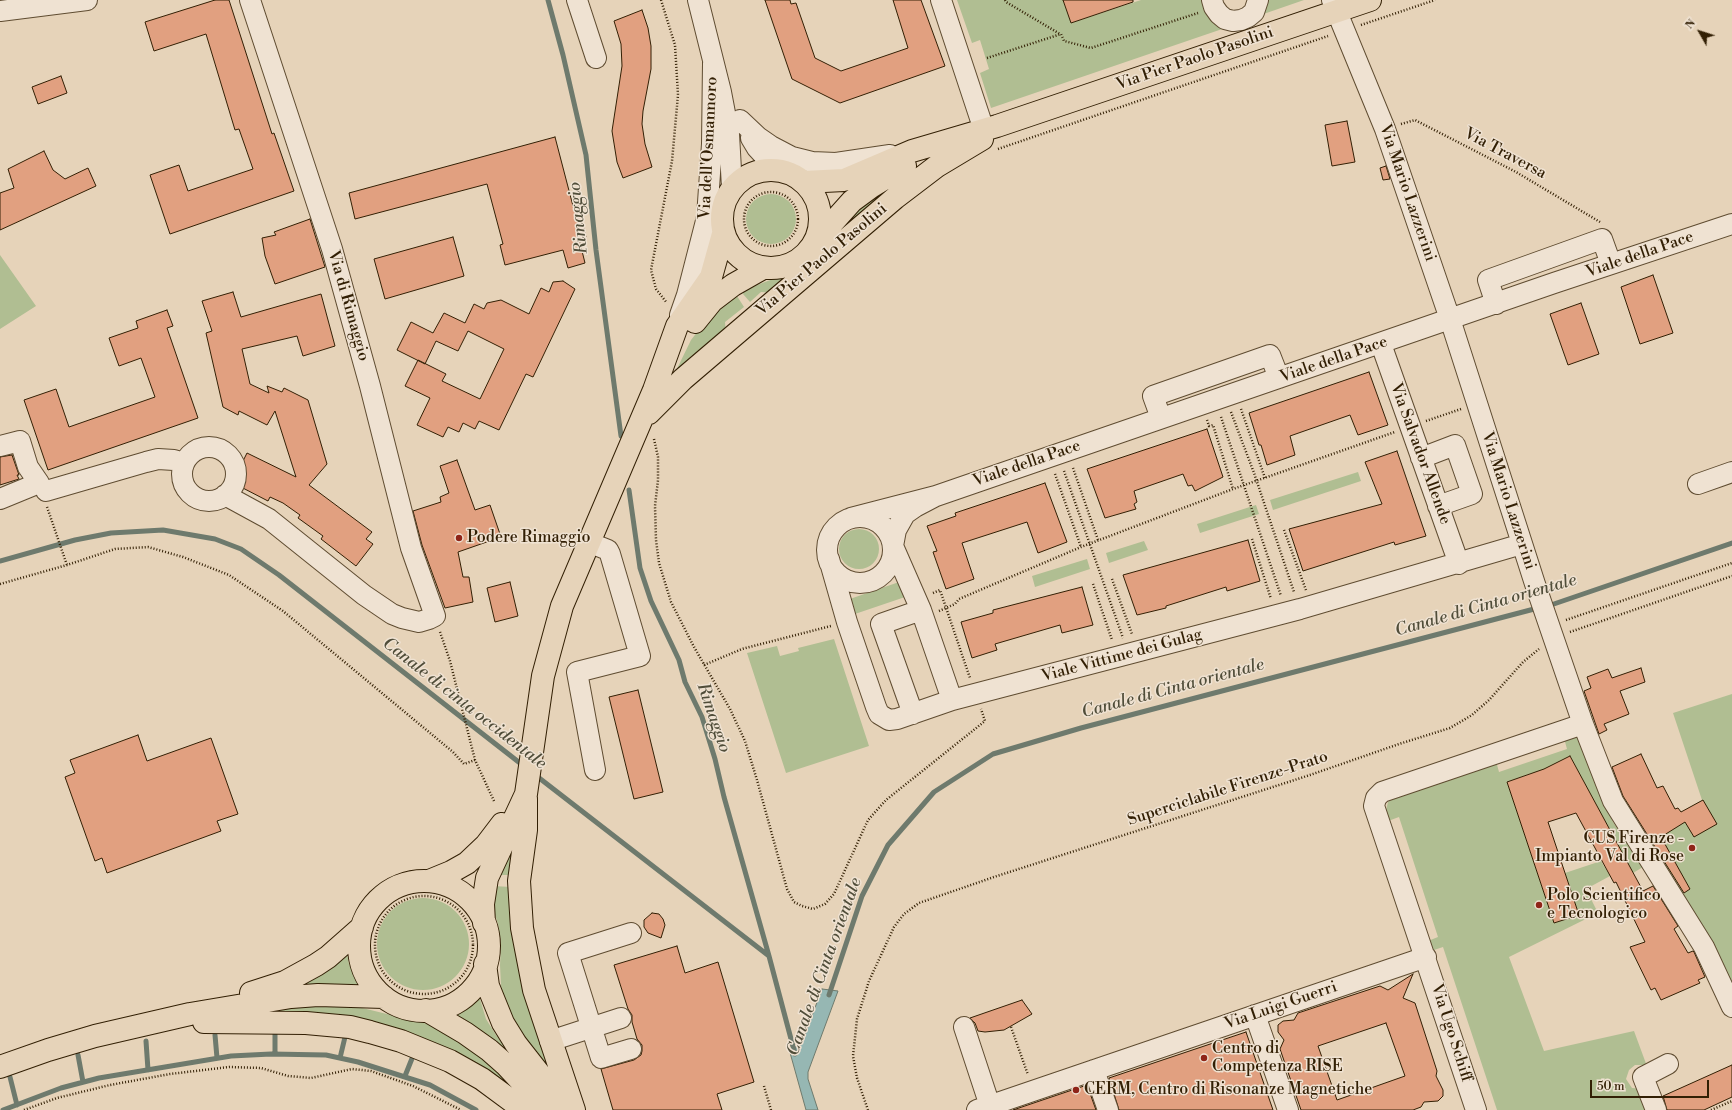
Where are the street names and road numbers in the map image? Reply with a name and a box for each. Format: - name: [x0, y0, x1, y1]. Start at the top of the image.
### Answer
- street label: Via Pier Paolo Pasolini: [1114, 23, 1276, 95]
- street label: Via dell'Osmannoro: [696, 76, 722, 220]
- street label: Via Mario Lazzerini: [1375, 122, 1439, 264]
- street label: Via Traversa: [1461, 124, 1549, 184]
- street label: Via Pier Paolo Pasolini: [753, 200, 891, 320]
- street label: Viale della Pace: [1584, 228, 1696, 282]
- street label: Via di Rimaggio: [323, 248, 373, 364]
- street label: Viale della Pace: [1278, 333, 1390, 387]
- street label: Via Salvador Allende: [1386, 381, 1454, 527]
- street label: Via Mario Lazzerini: [1477, 430, 1539, 572]
- street label: Viale della Pace: [971, 437, 1083, 491]
- street label: Viale Vittime dei Gulag: [1040, 625, 1204, 687]
- street label: Superciclabile Firenze-Prato: [1125, 748, 1331, 830]
- street label: Via Luigi Guerri: [1222, 978, 1340, 1034]
- street label: Via Ugo Schiff: [1426, 982, 1476, 1084]

